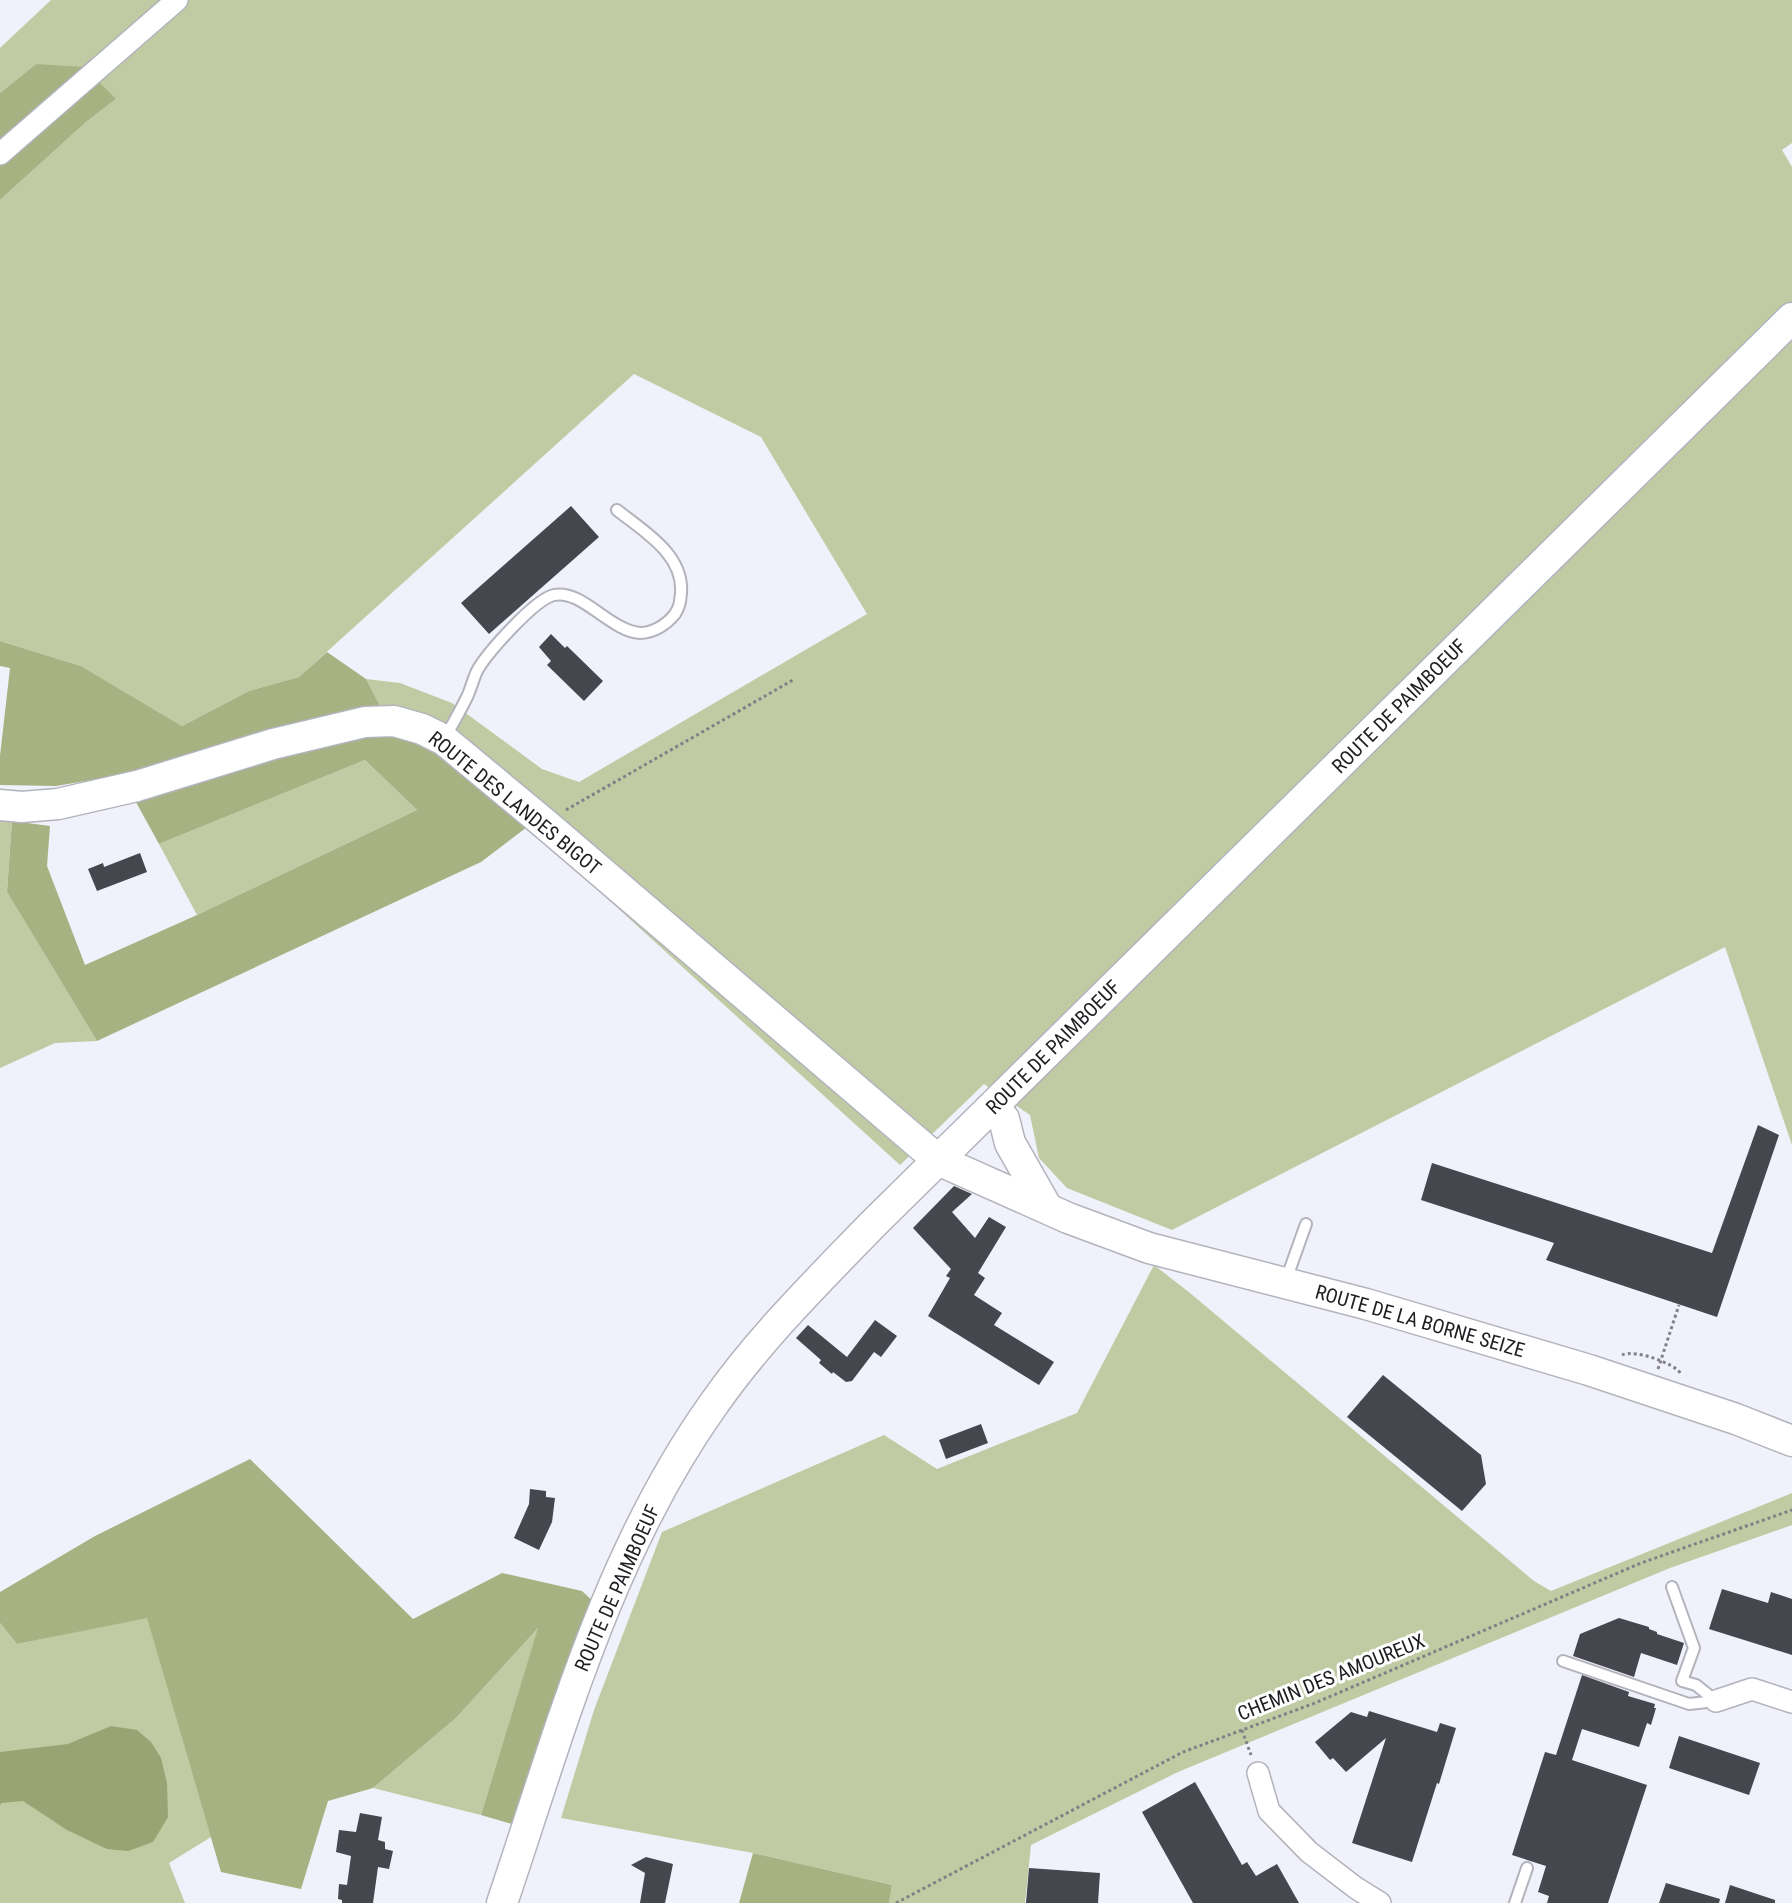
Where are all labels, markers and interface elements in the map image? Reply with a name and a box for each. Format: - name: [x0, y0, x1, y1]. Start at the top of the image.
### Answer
- street label: ROUTE DE PAIMBOEUF: [1327, 634, 1471, 778]
- street label: ROUTE DES LANDES BIGOT: [424, 726, 606, 880]
- street label: ROUTE DE PAIMBOEUF: [981, 975, 1125, 1119]
- street label: ROUTE DE LA BORNE SEIZE: [1313, 1280, 1528, 1362]
- street label: ROUTE DE PAIMBOEUF: [569, 1501, 665, 1675]
- street label: CHEMIN DES AMOUREUX: [1234, 1628, 1428, 1726]

